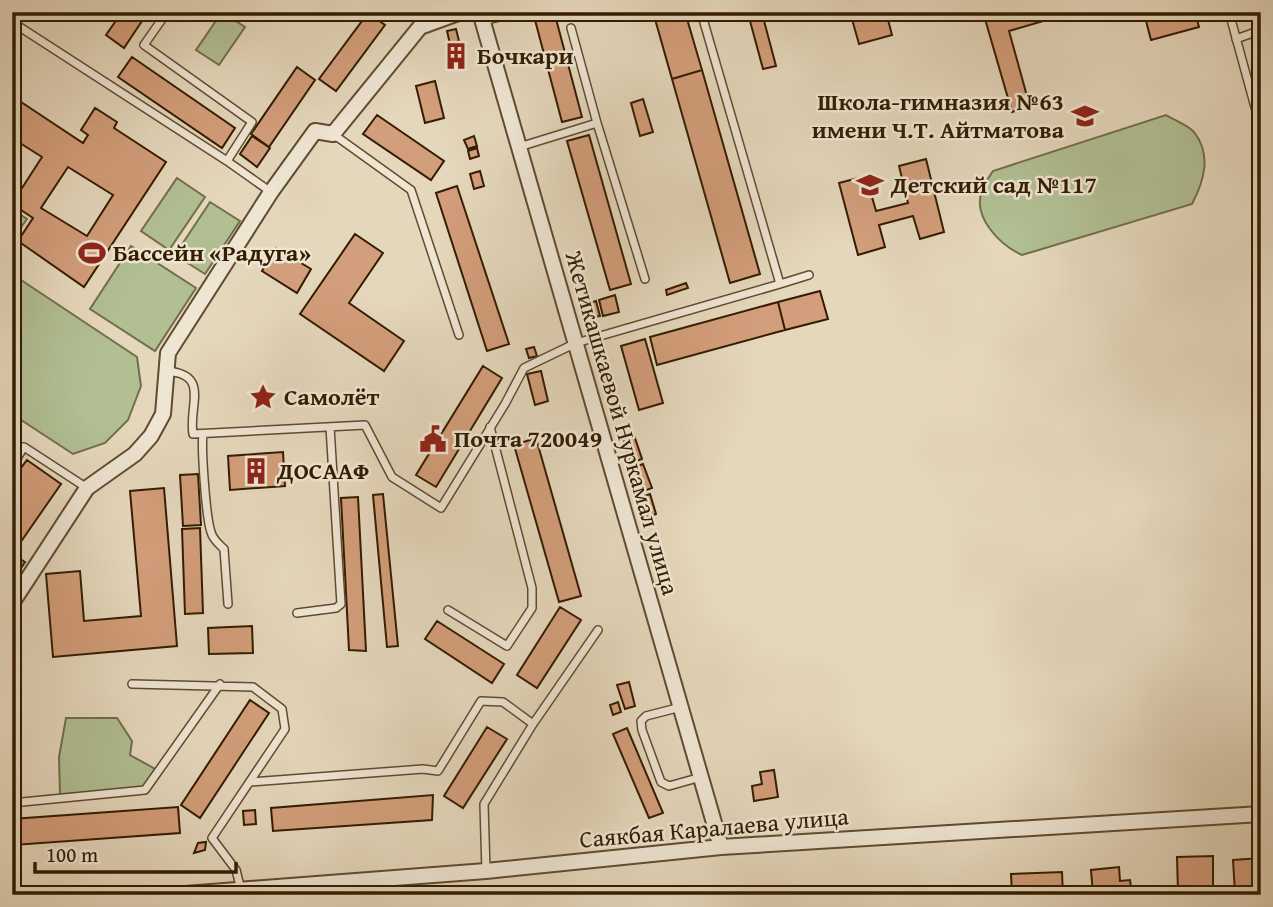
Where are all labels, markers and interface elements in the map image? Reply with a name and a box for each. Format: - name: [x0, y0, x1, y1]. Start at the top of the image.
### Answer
- place label: Бочкари: [477, 38, 574, 73]
- building icon: Бочкари: [441, 41, 471, 71]
- place label: Школа-гимназия №63 имени Ч.Т. Айтматова: [812, 84, 1065, 147]
- school or university icon: Школа-гимназия №63 имени Ч.Т. Айтматова: [1070, 101, 1100, 131]
- place label: Детский сад №117: [890, 167, 1097, 202]
- school or university icon: Детский сад №117: [855, 170, 885, 200]
- place label: Бассейн «Радуга»: [113, 235, 311, 270]
- sports icon: Бассейн «Радуга»: [77, 238, 107, 268]
- street label: Жетикашкаевой Нуркамал улица: [556, 246, 689, 599]
- place label: Самолёт: [284, 379, 380, 414]
- place icon: Самолёт: [248, 382, 278, 412]
- place label: Почта 720049: [454, 421, 602, 456]
- public building icon: Почта 720049: [418, 424, 448, 454]
- place label: ДОСААФ: [276, 453, 370, 488]
- building icon: ДОСААФ: [241, 456, 271, 486]
- street label: Саякбая Каралаева улица: [578, 798, 851, 857]
- scale bar: [35, 830, 236, 874]
- text: 100 m: [46, 839, 98, 870]

